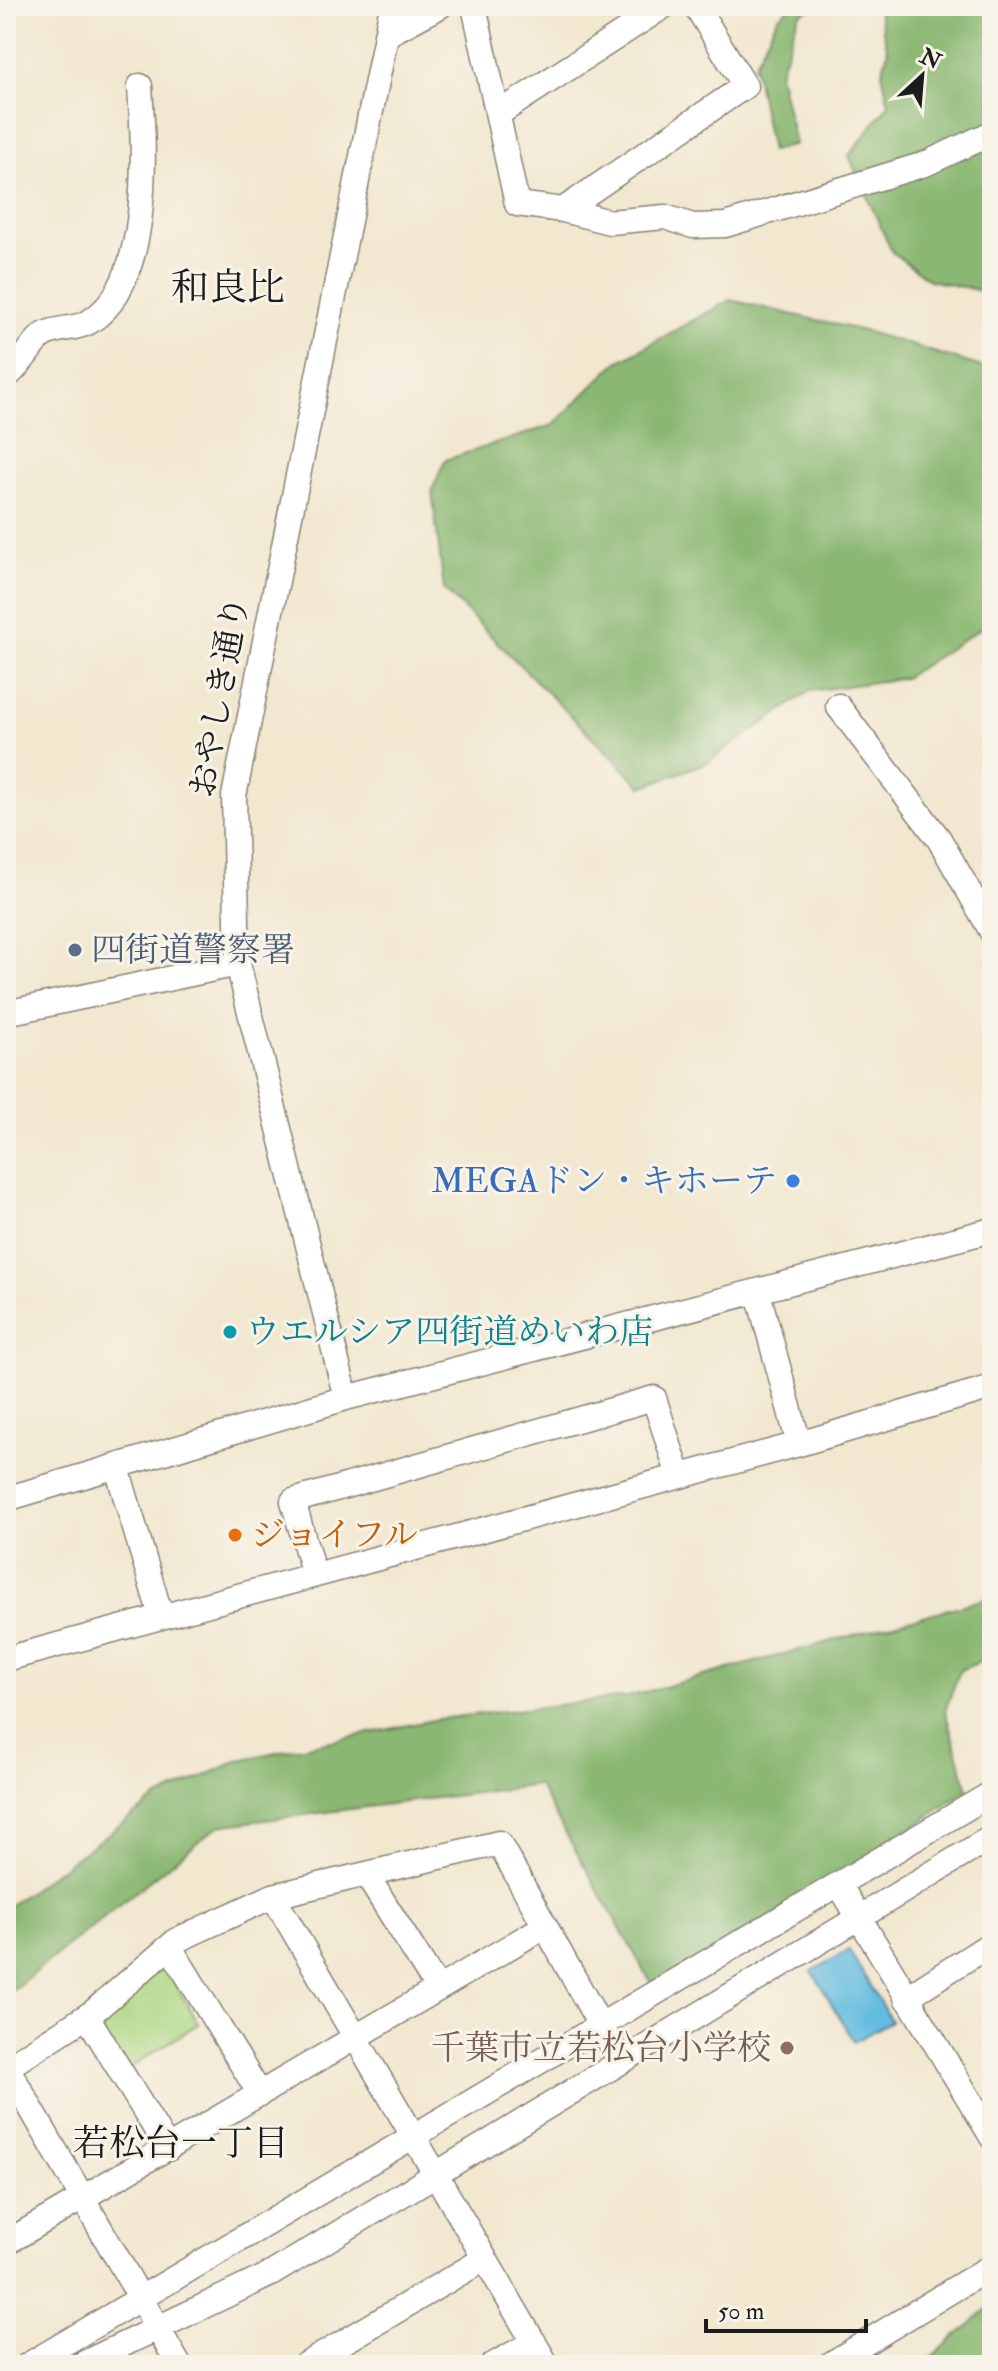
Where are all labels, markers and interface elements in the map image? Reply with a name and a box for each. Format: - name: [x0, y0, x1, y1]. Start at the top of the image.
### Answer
- north arrow: [882, 36, 962, 116]
- text: N: [914, 42, 946, 76]
- district label: 和良比: [171, 264, 285, 312]
- street label: おやしき通り: [181, 593, 259, 801]
- place label: 四街道警察署: [91, 929, 295, 972]
- marker: 四街道警察署: [66, 941, 84, 959]
- place label: MEGAドン・キホーテ: [431, 1160, 777, 1203]
- marker: MEGAドン・キホーテ: [784, 1172, 802, 1190]
- place label: ウエルシア四街道めいわ店: [246, 1311, 653, 1354]
- marker: ウエルシア四街道めいわ店: [221, 1323, 239, 1341]
- place label: ジョイフル: [251, 1514, 418, 1557]
- marker: ジョイフル: [226, 1526, 244, 1544]
- place label: 千葉市立若松台小学校: [431, 2027, 771, 2070]
- marker: 千葉市立若松台小学校: [778, 2039, 796, 2057]
- district label: 若松台一丁目: [73, 2121, 289, 2166]
- scale bar: [706, 2283, 866, 2333]
- text: 50 m: [718, 2296, 765, 2327]

